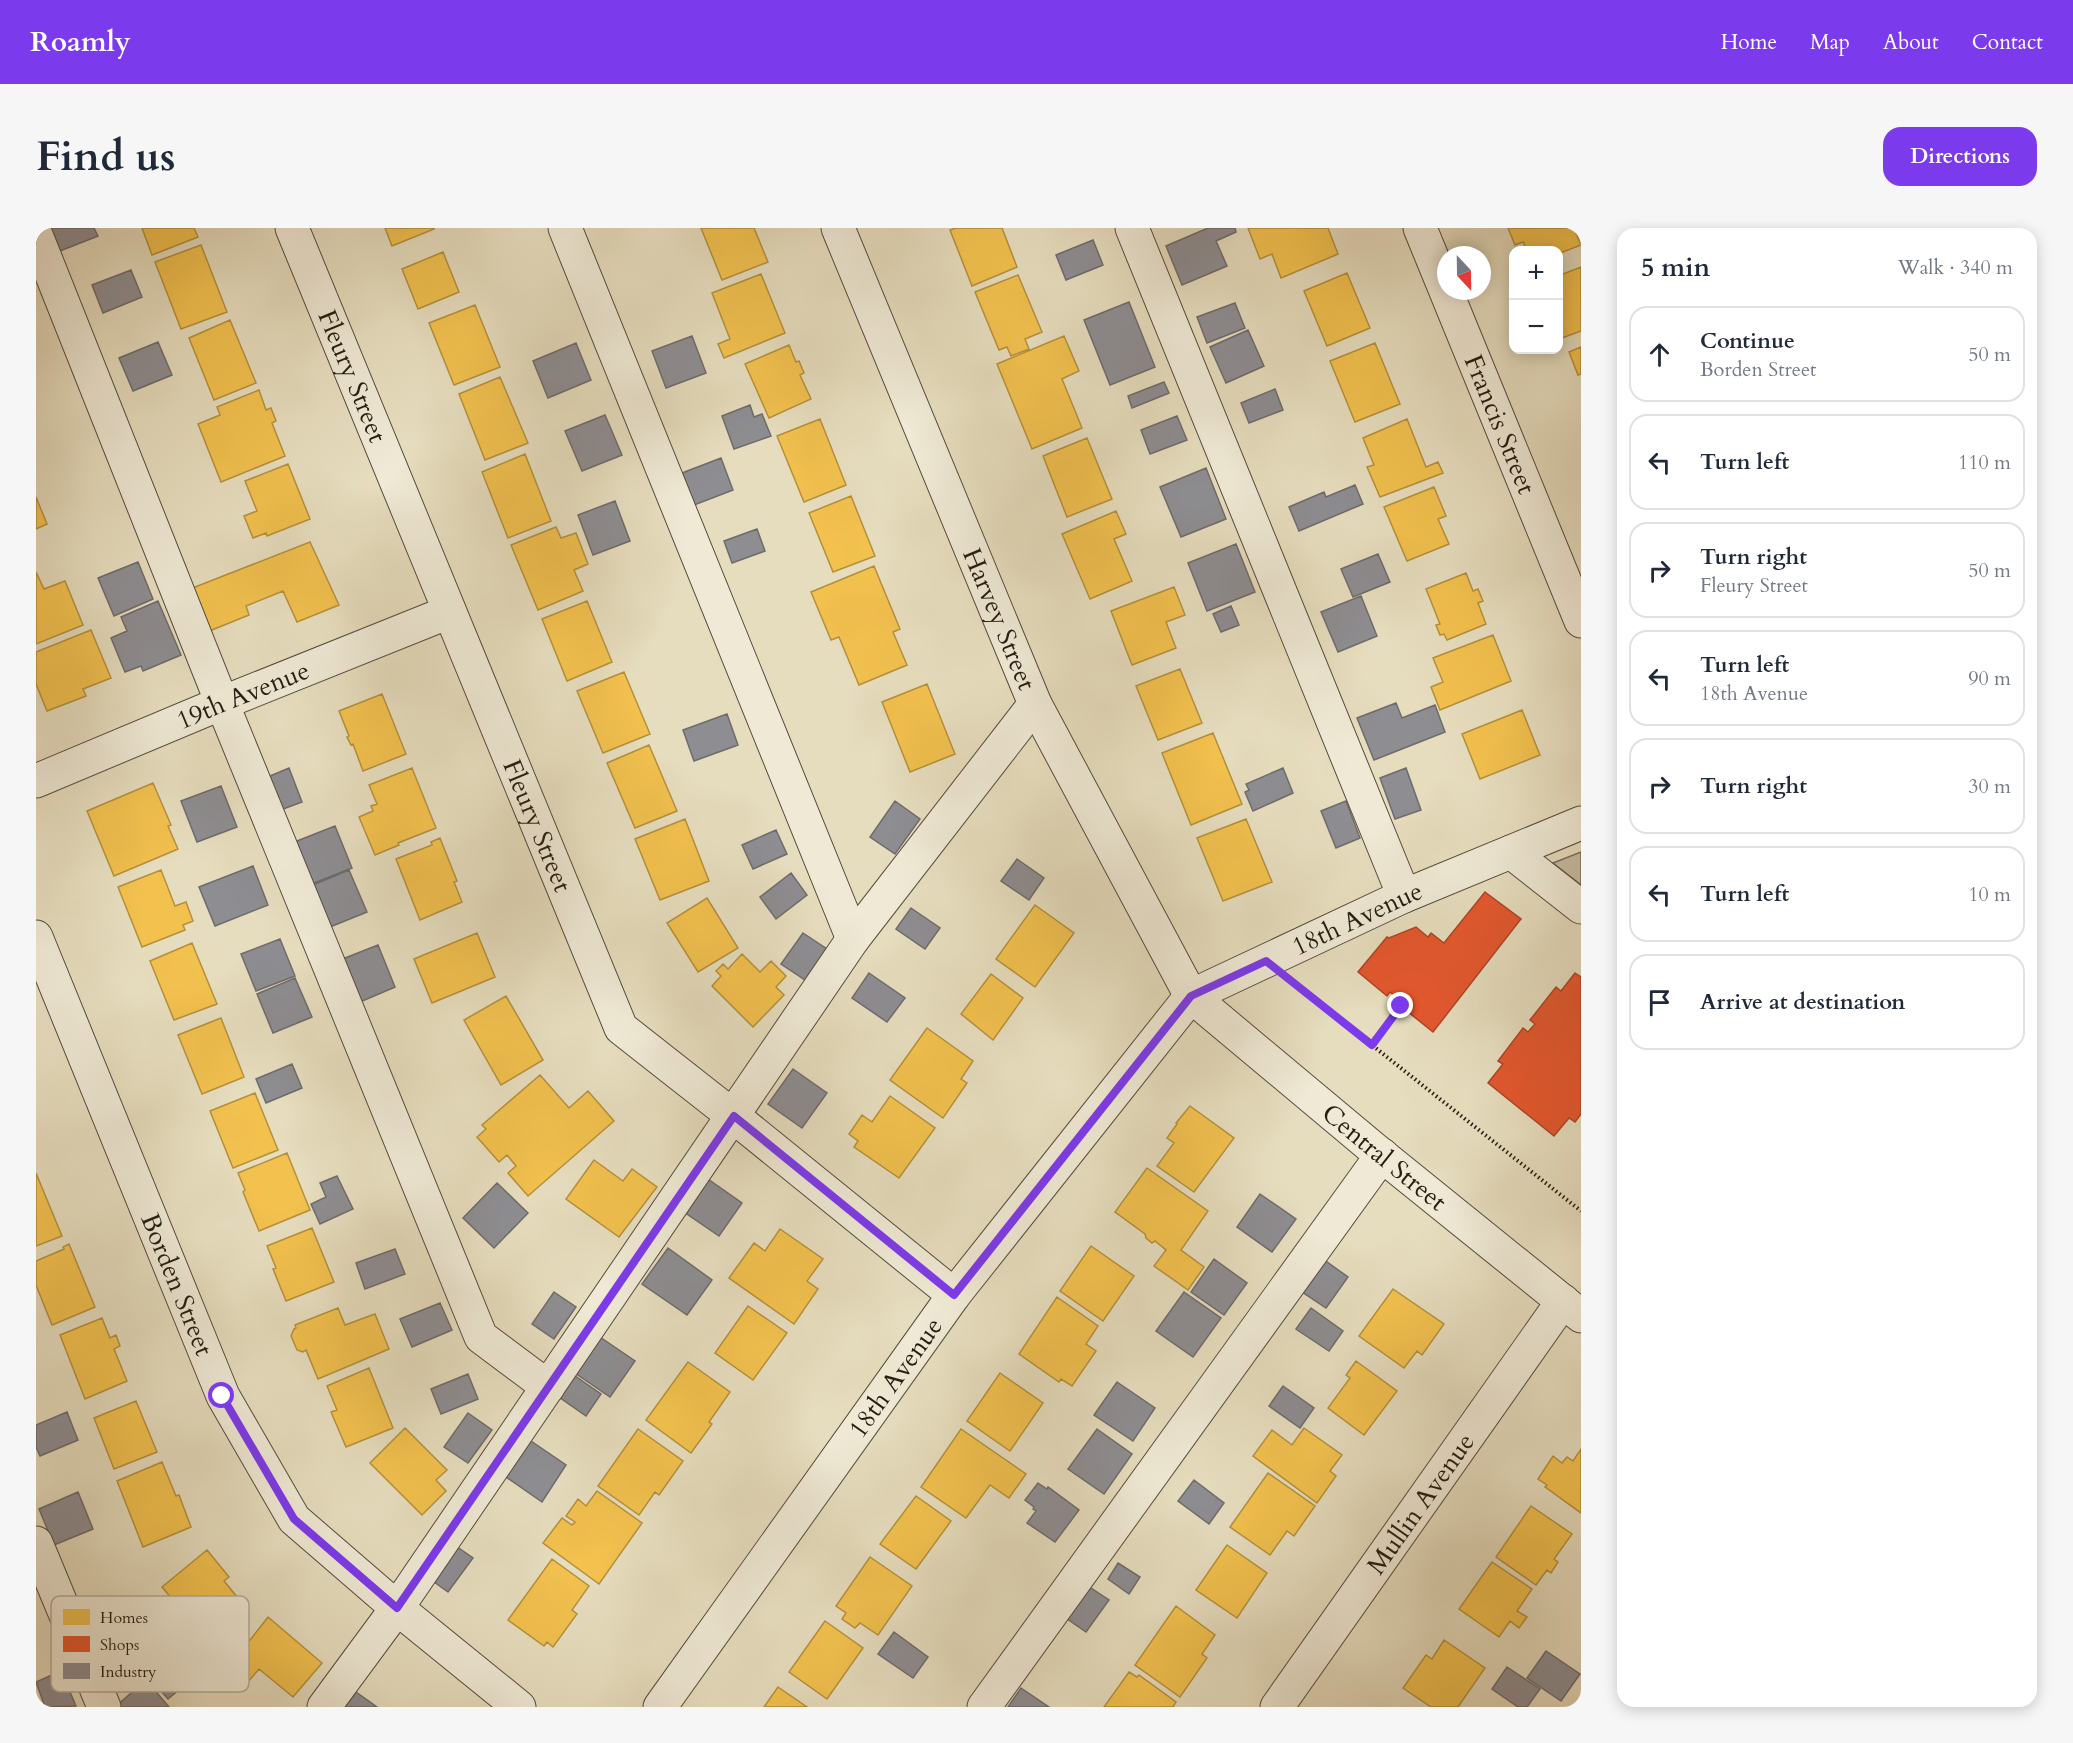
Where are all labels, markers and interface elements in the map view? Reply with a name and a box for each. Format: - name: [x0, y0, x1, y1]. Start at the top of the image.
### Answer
- text: Roamly: [30, 23, 131, 61]
- text: Home: [1721, 28, 1777, 57]
- text: Map: [1810, 28, 1850, 57]
- text: About: [1883, 28, 1939, 57]
- text: Contact: [1972, 28, 2043, 57]
- button: Directions: [1883, 127, 2037, 186]
- text: Find us: [36, 128, 176, 185]
- north arrow: [1437, 246, 1491, 300]
- map controls: [1509, 246, 1563, 354]
- button: +: [1509, 246, 1563, 300]
- text: 5 min: [1641, 250, 1710, 285]
- text: Walk · 340 m: [1898, 254, 2013, 281]
- button: −: [1509, 300, 1563, 354]
- street label: Fleury Street: [310, 304, 396, 448]
- text: Continue: [1700, 326, 1795, 356]
- icon: ahead: [1643, 338, 1676, 371]
- text: 50 m: [1968, 341, 2011, 368]
- street label: Francis Street: [1456, 349, 1545, 499]
- text: Borden Street: [1700, 356, 1816, 383]
- icon: left: [1643, 446, 1676, 479]
- text: Turn left: [1700, 447, 1789, 477]
- text: 110 m: [1958, 449, 2011, 476]
- text: Turn right: [1700, 542, 1807, 572]
- street label: Harvey Street: [955, 543, 1045, 695]
- icon: right: [1643, 554, 1676, 587]
- text: 50 m: [1968, 557, 2011, 584]
- text: Fleury Street: [1700, 572, 1808, 599]
- text: Turn left: [1700, 650, 1789, 680]
- street label: 19th Avenue: [171, 652, 314, 738]
- icon: left: [1643, 662, 1676, 695]
- text: 90 m: [1968, 665, 2011, 692]
- text: 18th Avenue: [1700, 680, 1808, 707]
- street label: Fleury Street: [495, 754, 581, 897]
- icon: right: [1643, 770, 1676, 803]
- text: Turn right: [1700, 771, 1807, 801]
- text: 30 m: [1968, 773, 2011, 800]
- street label: 18th Avenue: [1286, 873, 1428, 964]
- icon: left: [1643, 878, 1676, 911]
- text: Turn left: [1700, 879, 1789, 909]
- text: 10 m: [1968, 881, 2011, 908]
- icon: arrive: [1643, 986, 1676, 1019]
- text: Arrive at destination: [1700, 987, 1905, 1017]
- route end: [1387, 992, 1413, 1018]
- street label: Central Street: [1315, 1095, 1454, 1219]
- street label: Borden Street: [133, 1208, 222, 1361]
- street label: 18th Avenue: [840, 1310, 950, 1445]
- route start: [208, 1382, 234, 1408]
- street label: Mullin Avenue: [1358, 1426, 1482, 1581]
- legend: [51, 1596, 249, 1692]
- text: Homes: [100, 1607, 148, 1629]
- text: Shops: [100, 1634, 139, 1656]
- text: Industry: [100, 1661, 157, 1683]

